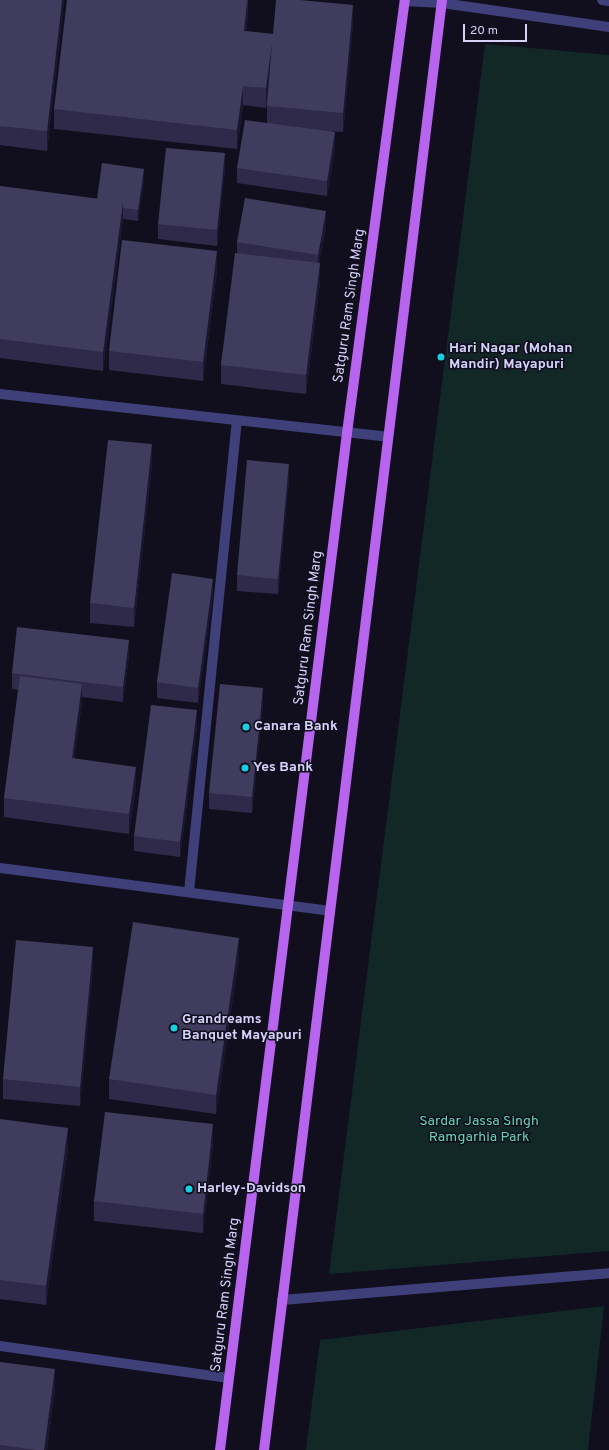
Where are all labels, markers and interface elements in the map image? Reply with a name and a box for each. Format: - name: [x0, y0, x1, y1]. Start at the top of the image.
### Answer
- scale bar: [465, 16, 529, 42]
- text: 20 m: [470, 23, 498, 39]
- street label: Satguru Ram Singh Marg: [331, 228, 369, 384]
- place label: Hari Nagar (Mohan Mandir) Mayapuri: [449, 341, 572, 374]
- marker: Hari Nagar (Mohan Mandir) Mayapuri: [436, 352, 446, 362]
- street label: Satguru Ram Singh Marg: [291, 550, 327, 706]
- place label: Canara Bank: [254, 719, 338, 735]
- marker: Canara Bank: [241, 722, 251, 732]
- place label: Yes Bank: [253, 760, 313, 776]
- marker: Yes Bank: [240, 763, 250, 773]
- place label: Grandreams Banquet Mayapuri: [182, 1012, 302, 1044]
- marker: Grandreams Banquet Mayapuri: [169, 1023, 179, 1033]
- park label: Sardar Jassa Singh Ramgarhia Park: [419, 1114, 539, 1146]
- place label: Harley-Davidson: [197, 1181, 306, 1197]
- marker: Harley-Davidson: [184, 1184, 194, 1194]
- street label: Satguru Ram Singh Marg: [208, 1217, 244, 1373]

